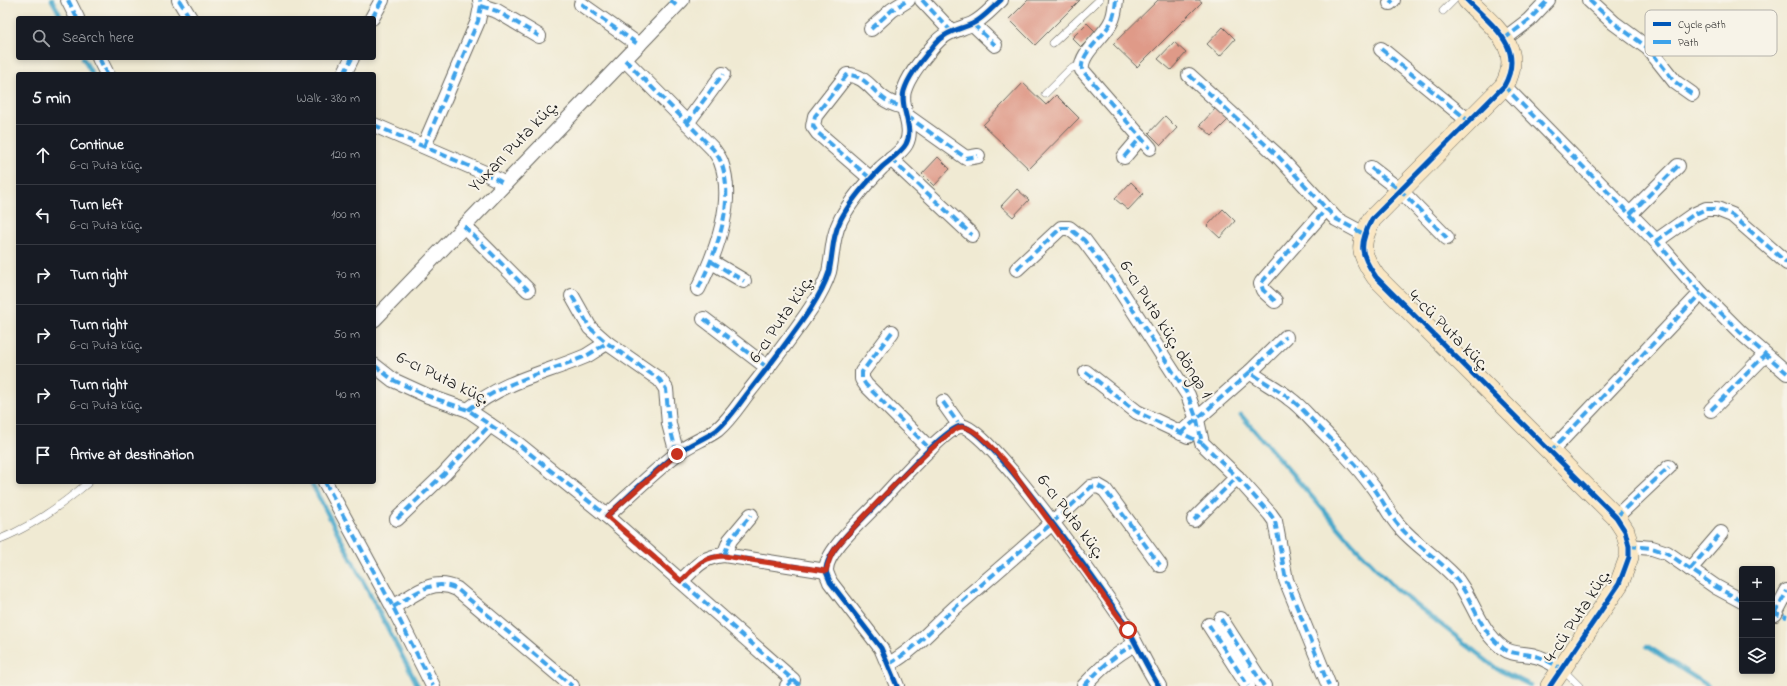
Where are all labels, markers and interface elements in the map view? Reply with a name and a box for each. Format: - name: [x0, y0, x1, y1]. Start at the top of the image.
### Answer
- legend: [1645, 10, 1777, 56]
- search box: [16, 16, 376, 60]
- text: Cycle path: [1678, 17, 1726, 34]
- icon: search: [30, 27, 52, 49]
- text: Search here: [62, 27, 134, 49]
- text: Path: [1678, 35, 1699, 51]
- text: 5 min: [32, 86, 71, 111]
- text: Walk · 380 m: [297, 89, 360, 108]
- street label: Yuxarı Puta küç.: [463, 95, 565, 199]
- text: Continue: [70, 134, 124, 156]
- icon: ahead: [32, 144, 54, 166]
- text: 120 m: [330, 145, 360, 164]
- text: 6-cı Puta küç.: [70, 156, 142, 175]
- text: Turn left: [70, 194, 123, 216]
- icon: left: [32, 204, 54, 226]
- text: 100 m: [331, 205, 360, 224]
- text: 6-cı Puta küç.: [70, 216, 142, 235]
- street label: 6-cı Puta küç. döngə 1: [1111, 256, 1218, 405]
- icon: right: [32, 264, 54, 286]
- text: Turn right: [70, 264, 128, 286]
- text: 70 m: [336, 265, 360, 284]
- street label: 6-cı Puta küç.: [743, 271, 821, 369]
- street label: 4-cü Puta küç.: [1401, 284, 1495, 378]
- text: Turn right: [70, 314, 128, 336]
- icon: right: [32, 324, 54, 346]
- text: 50 m: [334, 325, 360, 344]
- text: 6-cı Puta küç.: [70, 336, 142, 355]
- street label: 6-cı Puta küç.: [391, 345, 493, 413]
- text: Turn right: [70, 374, 128, 396]
- icon: right: [32, 384, 54, 406]
- text: 40 m: [336, 385, 360, 404]
- text: 6-cı Puta küç.: [70, 396, 142, 415]
- icon: arrive: [32, 444, 54, 466]
- text: Arrive at destination: [70, 444, 194, 466]
- route end: [668, 445, 686, 463]
- street label: 6-cı Puta küç.: [1030, 469, 1111, 565]
- street label: 4-cü Puta küç.: [1538, 565, 1618, 669]
- map controls: [1739, 566, 1775, 674]
- button: +: [1739, 566, 1775, 602]
- button: −: [1739, 602, 1775, 638]
- route start: [1119, 621, 1137, 639]
- button: layers: [1739, 638, 1775, 674]

